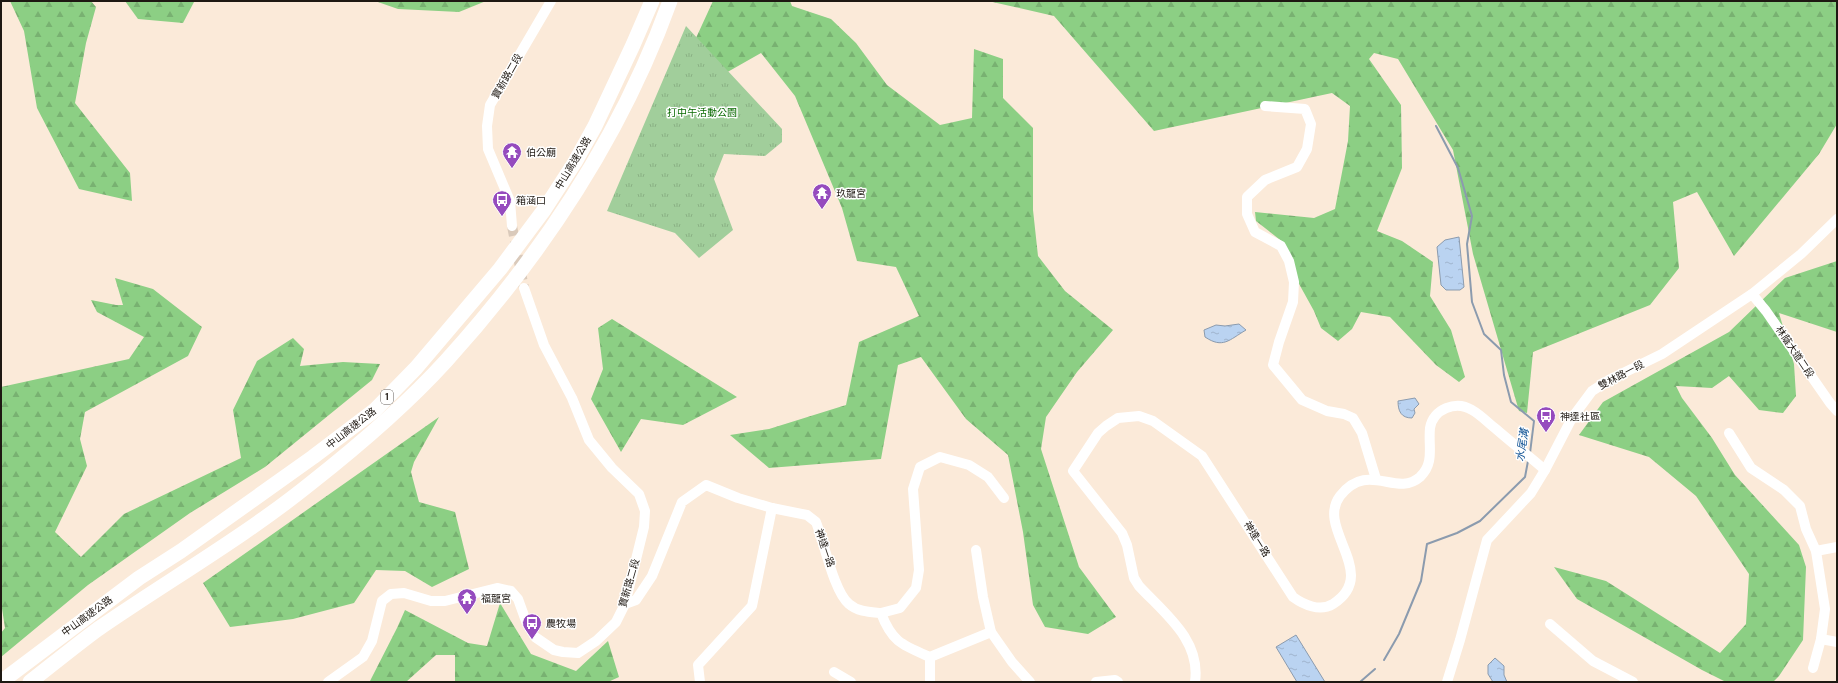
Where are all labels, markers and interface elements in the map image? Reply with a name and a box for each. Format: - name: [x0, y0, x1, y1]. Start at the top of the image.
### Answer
- street label: 寶新路二段: [489, 51, 525, 101]
- park label: 打中午活動公園: [667, 106, 737, 119]
- street label: 中山高速公路: [552, 134, 594, 192]
- temple icon: 伯公廟: [501, 141, 523, 169]
- place label: 伯公廟: [526, 146, 556, 159]
- temple icon: 玖龍宮: [811, 182, 833, 210]
- place label: 玖龍宮: [836, 187, 866, 200]
- bus stop icon: 箱涵口: [491, 189, 513, 217]
- place label: 箱涵口: [516, 194, 546, 207]
- street label: 林蔭大道二段: [1773, 323, 1817, 381]
- street label: 雙林路一段: [1596, 358, 1646, 392]
- road number: 1: [381, 390, 393, 404]
- street label: 中山高速公路: [323, 404, 379, 452]
- bus stop icon: 神達社區: [1535, 405, 1557, 433]
- place label: 神達社區: [1560, 410, 1600, 423]
- water label: 水尾溝: [1513, 426, 1532, 462]
- street label: 神達一路: [1241, 519, 1273, 559]
- street label: 神達一路: [812, 527, 838, 569]
- street label: 寶新路二段: [616, 557, 642, 609]
- temple icon: 福龍宮: [456, 587, 478, 615]
- place label: 福龍宮: [481, 592, 511, 605]
- street label: 中山高速公路: [59, 593, 115, 639]
- bus stop icon: 農牧場: [521, 612, 543, 640]
- place label: 農牧場: [546, 617, 576, 630]

